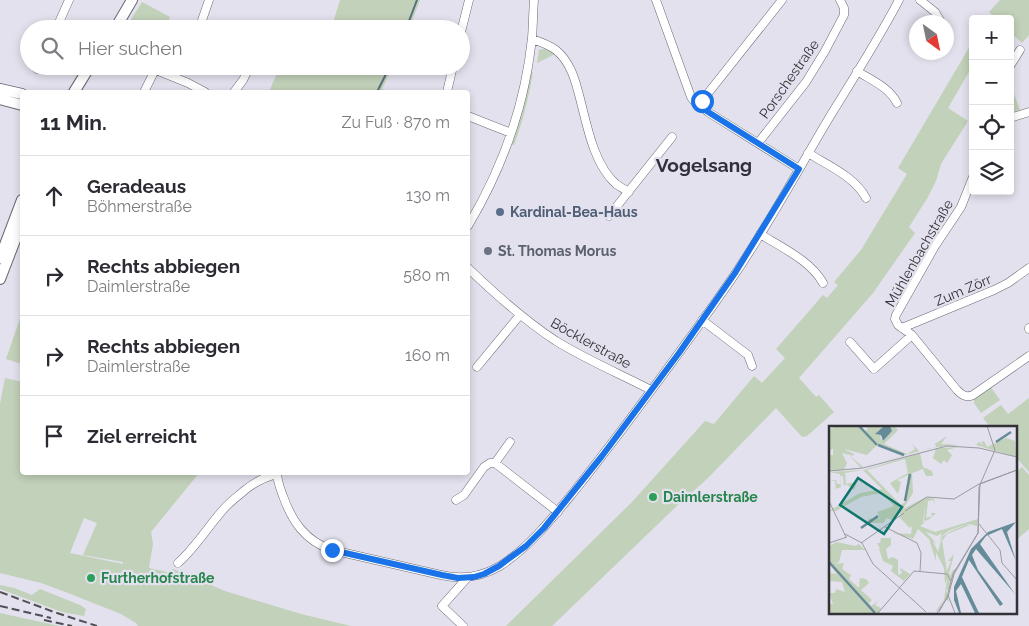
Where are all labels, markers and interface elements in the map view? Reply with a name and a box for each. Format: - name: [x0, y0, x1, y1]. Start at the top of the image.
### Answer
- north arrow: [909, 15, 954, 60]
- map controls: [969, 15, 1014, 195]
- button: +: [969, 15, 1014, 60]
- search box: [20, 20, 470, 75]
- icon: search: [38, 34, 66, 62]
- text: Hier suchen: [78, 37, 183, 59]
- street label: Porschestraße: [756, 37, 822, 121]
- button: −: [969, 60, 1014, 105]
- route start: [691, 90, 714, 113]
- button: locate: [969, 105, 1014, 150]
- text: 11 Min.: [40, 110, 107, 135]
- text: Zu Fuß · 870 m: [342, 113, 450, 132]
- button: layers: [969, 150, 1014, 195]
- district label: Vogelsang: [656, 154, 752, 176]
- text: Geradeaus: [87, 175, 186, 197]
- icon: ahead: [40, 182, 68, 210]
- text: 130 m: [406, 186, 450, 205]
- text: Böhmerstraße: [87, 197, 192, 216]
- street label: Mühlenbachstraße: [882, 197, 956, 309]
- place label: Kardinal-Bea-Haus: [510, 204, 638, 220]
- marker: Kardinal-Bea-Haus: [494, 206, 506, 218]
- place label: St. Thomas Morus: [498, 243, 616, 259]
- marker: St. Thomas Morus: [482, 245, 494, 257]
- text: Rechts abbiegen: [87, 255, 240, 277]
- icon: right: [40, 262, 68, 290]
- text: 580 m: [403, 266, 450, 285]
- street label: Zum Zörr: [932, 271, 994, 309]
- text: Daimlerstraße: [87, 277, 190, 296]
- street label: Böcklerstraße: [548, 314, 634, 372]
- text: Rechts abbiegen: [87, 335, 240, 357]
- icon: right: [40, 342, 68, 370]
- text: 160 m: [405, 346, 450, 365]
- text: Daimlerstraße: [87, 357, 190, 376]
- icon: arrive: [40, 422, 68, 450]
- text: Ziel erreicht: [87, 425, 197, 447]
- inset map: [829, 426, 1016, 614]
- place label: Daimlerstraße: [663, 489, 758, 505]
- marker: Daimlerstraße: [647, 491, 659, 503]
- route end: [321, 539, 344, 562]
- place label: Furtherhofstraße: [101, 570, 215, 586]
- marker: Furtherhofstraße: [85, 572, 97, 584]

